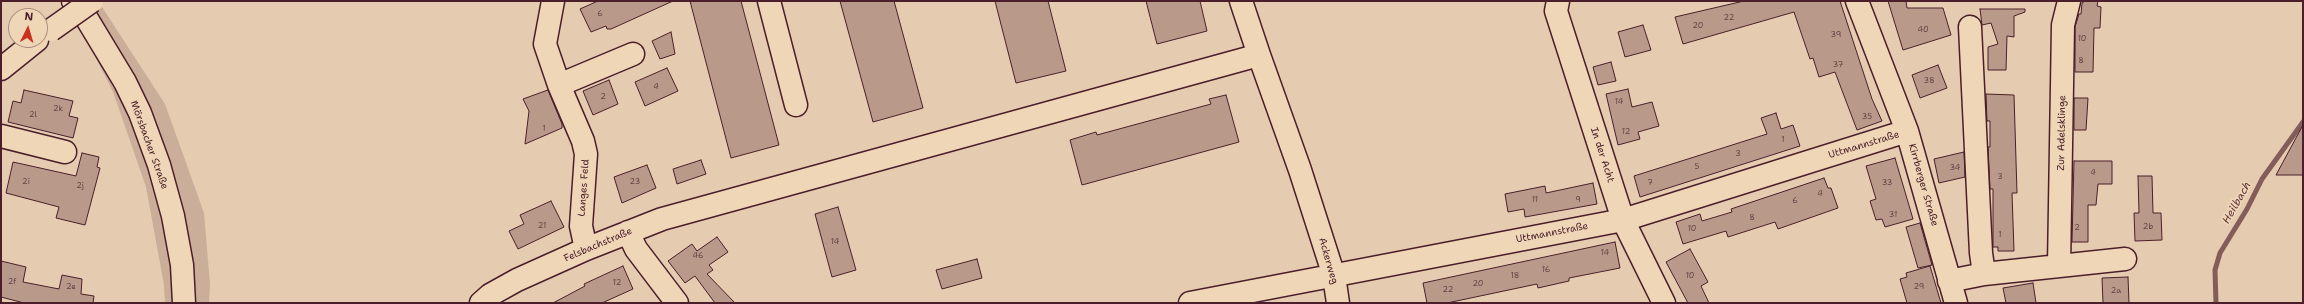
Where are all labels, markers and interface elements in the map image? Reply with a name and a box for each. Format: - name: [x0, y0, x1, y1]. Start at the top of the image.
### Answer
- north arrow: [8, 8, 48, 48]
- text: N: [24, 9, 34, 24]
- house number: 6: [597, 9, 603, 19]
- house number: 22: [1724, 13, 1734, 23]
- house number: 20: [1693, 21, 1703, 31]
- house number: 40: [1917, 25, 1929, 35]
- house number: 39: [1831, 30, 1841, 40]
- house number: 10: [2078, 34, 2086, 44]
- house number: 8: [2078, 56, 2084, 66]
- house number: 37: [1833, 60, 1843, 70]
- house number: 38: [1924, 76, 1934, 86]
- house number: 4: [653, 82, 659, 92]
- house number: 2: [600, 92, 606, 102]
- street label: Zur Adelsklinge: [2055, 95, 2069, 171]
- house number: 14: [1615, 97, 1623, 107]
- street label: Mörsbacher Straße: [127, 99, 171, 191]
- house number: 2k: [53, 104, 63, 114]
- house number: 2l: [29, 110, 37, 120]
- house number: 35: [1862, 112, 1872, 122]
- house number: 1: [542, 124, 546, 134]
- street label: In der Acht: [1587, 126, 1617, 184]
- house number: 12: [1622, 127, 1630, 137]
- street label: Uttmannstraße: [1827, 129, 1901, 161]
- house number: 1: [1781, 135, 1785, 145]
- street label: Kirrberger Straße: [1905, 142, 1941, 228]
- house number: 3: [1735, 149, 1741, 159]
- street label: Langes Feld: [576, 159, 592, 217]
- house number: 5: [1695, 162, 1699, 172]
- house number: 34: [1950, 163, 1960, 173]
- house number: 4: [2090, 168, 2096, 178]
- house number: 3: [1997, 172, 2003, 182]
- house number: 2i: [22, 177, 30, 187]
- house number: 23: [630, 177, 640, 187]
- house number: 7: [1647, 178, 1653, 188]
- house number: 33: [1882, 178, 1892, 188]
- water label: Heilbach: [2220, 180, 2254, 226]
- house number: 2j: [76, 181, 84, 191]
- house number: 4: [1817, 189, 1823, 199]
- house number: 11: [1532, 195, 1538, 205]
- house number: 9: [1575, 195, 1581, 205]
- house number: 6: [1792, 196, 1798, 206]
- house number: 31: [1889, 210, 1897, 220]
- house number: 8: [1749, 213, 1755, 223]
- street label: Uttmannstraße: [1515, 220, 1589, 246]
- house number: 21: [538, 221, 546, 231]
- house number: 2b: [2143, 222, 2153, 232]
- house number: 2: [2074, 223, 2080, 233]
- house number: 10: [1688, 224, 1696, 234]
- street label: Felsbachstraße: [562, 225, 634, 265]
- house number: 1: [1998, 230, 2002, 240]
- street label: Ackerweg: [1316, 236, 1340, 286]
- house number: 14: [831, 237, 839, 247]
- house number: 14: [1601, 248, 1609, 258]
- house number: 46: [692, 251, 704, 261]
- house number: 16: [1542, 265, 1550, 275]
- house number: 18: [1511, 271, 1519, 281]
- house number: 10: [1686, 271, 1694, 281]
- house number: 2f: [8, 277, 16, 287]
- house number: 12: [613, 278, 621, 288]
- house number: 20: [1473, 279, 1483, 289]
- house number: 2e: [66, 282, 76, 292]
- house number: 29: [1914, 282, 1924, 292]
- house number: 22: [1443, 285, 1453, 295]
- house number: 2a: [2111, 286, 2121, 296]

